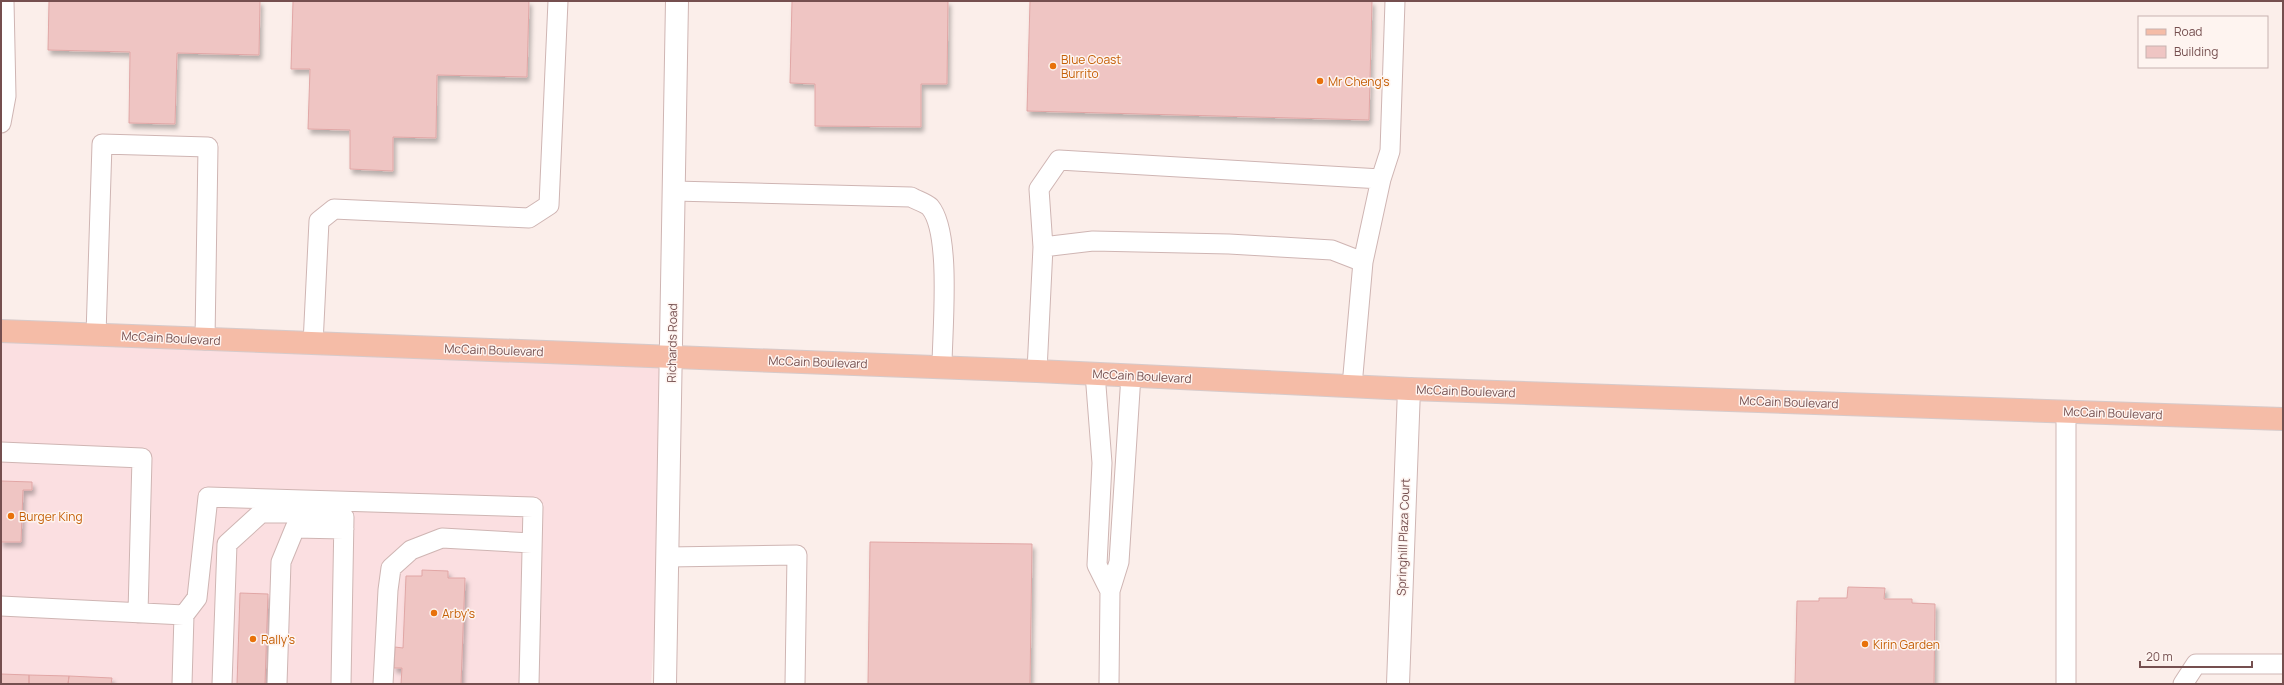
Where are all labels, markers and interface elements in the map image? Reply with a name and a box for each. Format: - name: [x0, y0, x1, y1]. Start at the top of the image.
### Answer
- legend: [2138, 16, 2268, 68]
- text: Road: [2174, 23, 2202, 40]
- text: Building: [2174, 43, 2218, 60]
- place label: Blue Coast Burrito: [1061, 51, 1121, 82]
- marker: Blue Coast Burrito: [1048, 61, 1058, 71]
- place label: Mr Cheng's: [1328, 73, 1390, 90]
- marker: Mr Cheng's: [1315, 76, 1325, 86]
- street label: Richards Road: [663, 303, 681, 383]
- street label: McCain Boulevard: [121, 327, 221, 349]
- street label: McCain Boulevard: [444, 340, 544, 360]
- street label: McCain Boulevard: [768, 352, 868, 372]
- street label: McCain Boulevard: [1092, 365, 1192, 387]
- street label: McCain Boulevard: [1416, 381, 1516, 401]
- street label: McCain Boulevard: [1739, 392, 1839, 412]
- street label: McCain Boulevard: [2063, 403, 2163, 423]
- street label: Springhill Plaza Court: [1392, 478, 1414, 596]
- place label: Burger King: [19, 508, 83, 525]
- marker: Burger King: [6, 511, 16, 521]
- place label: Arby's: [442, 605, 475, 622]
- marker: Arby's: [429, 608, 439, 618]
- place label: Rally's: [261, 631, 295, 648]
- marker: Rally's: [248, 634, 258, 644]
- place label: Kirin Garden: [1873, 636, 1940, 653]
- marker: Kirin Garden: [1860, 639, 1870, 649]
- scale bar: [2140, 643, 2252, 669]
- text: 20 m: [2146, 648, 2173, 665]

